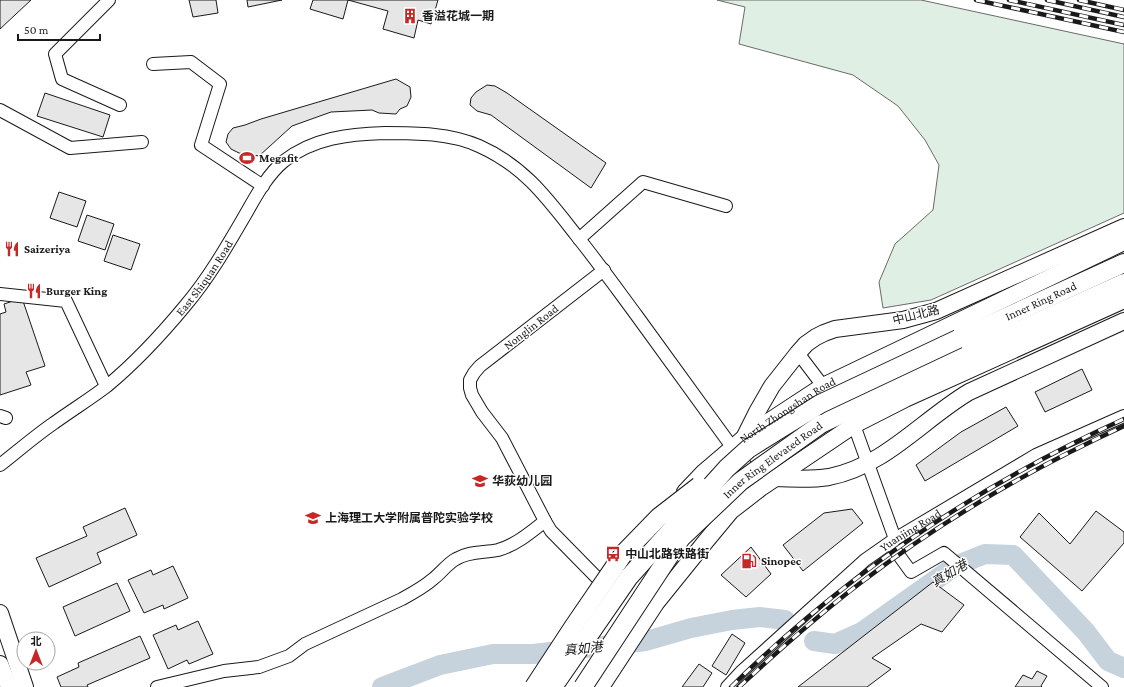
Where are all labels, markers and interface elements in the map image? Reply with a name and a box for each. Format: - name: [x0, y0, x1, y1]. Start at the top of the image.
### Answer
- building icon: 香溢花城一期: [401, 7, 419, 25]
- place label: 香溢花城一期: [422, 9, 494, 23]
- scale bar: [18, 16, 100, 42]
- text: 50 m: [24, 23, 49, 37]
- sports icon: Megafit: [238, 149, 256, 167]
- place label: Megafit: [259, 151, 299, 165]
- street label: East Shiquan Road: [173, 237, 236, 319]
- restaurant icon: Saizeriya: [3, 240, 21, 258]
- place label: Saizeriya: [24, 242, 70, 256]
- street label: Inner Ring Road: [1003, 278, 1079, 324]
- restaurant icon: Burger King: [25, 282, 43, 300]
- place label: Burger King: [46, 284, 107, 298]
- street label: Nonglin Road: [501, 301, 562, 353]
- street label: 中山北路: [891, 302, 941, 328]
- street label: North Zhongshan Road: [737, 374, 838, 446]
- street label: Inner Ring Elevated Road: [720, 418, 826, 502]
- school or university icon: 华荻幼儿园: [471, 472, 489, 490]
- place label: 华荻幼儿园: [492, 474, 552, 488]
- street label: Yuanjing Road: [877, 506, 944, 554]
- school or university icon: 上海理工大学附属普陀实验学校: [304, 509, 322, 527]
- place label: 上海理工大学附属普陀实验学校: [325, 511, 493, 525]
- bus stop icon: 中山北路铁路街: [604, 545, 622, 563]
- place label: 中山北路铁路街: [625, 547, 709, 561]
- fuel station icon: Sinopec: [740, 552, 758, 570]
- place label: Sinopec: [761, 554, 802, 568]
- water label: 真如港: [929, 556, 972, 590]
- north arrow: [16, 631, 56, 671]
- text: 北: [31, 635, 42, 647]
- water label: 真如港: [563, 639, 605, 658]

